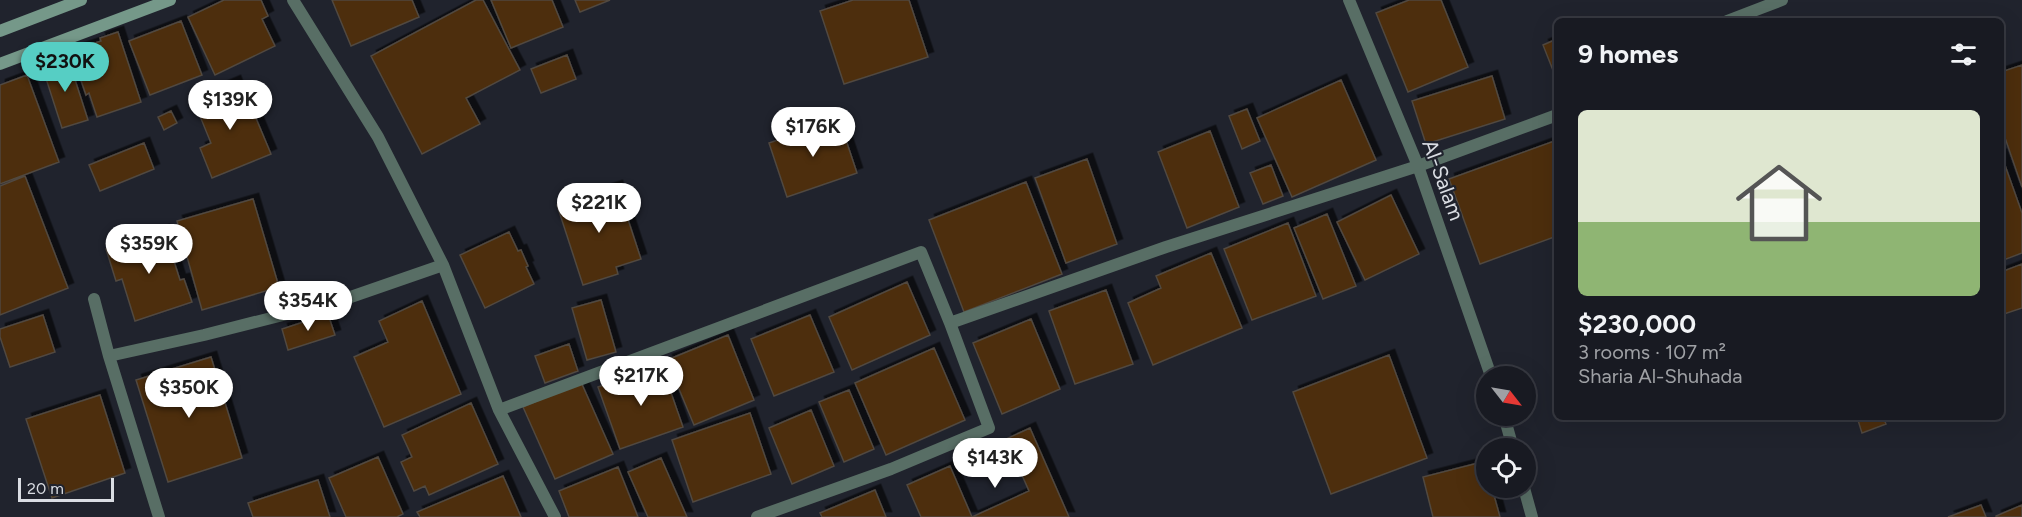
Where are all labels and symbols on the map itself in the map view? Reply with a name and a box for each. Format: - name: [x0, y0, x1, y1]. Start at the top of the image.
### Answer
- pin: $230K: [23, 42, 107, 93]
- pin: $139K: [188, 80, 272, 131]
- pin: $176K: [771, 107, 855, 158]
- street label: Al-Salam: [1417, 136, 1470, 224]
- pin: $221K: [557, 183, 641, 234]
- pin: $359K: [107, 224, 191, 275]
- pin: $354K: [266, 281, 350, 332]
- pin: $217K: [599, 356, 683, 407]
- north arrow: [1476, 366, 1536, 426]
- pin: $350K: [147, 368, 231, 419]
- pin: $143K: [953, 438, 1037, 489]
- scale bar: [18, 475, 114, 502]

